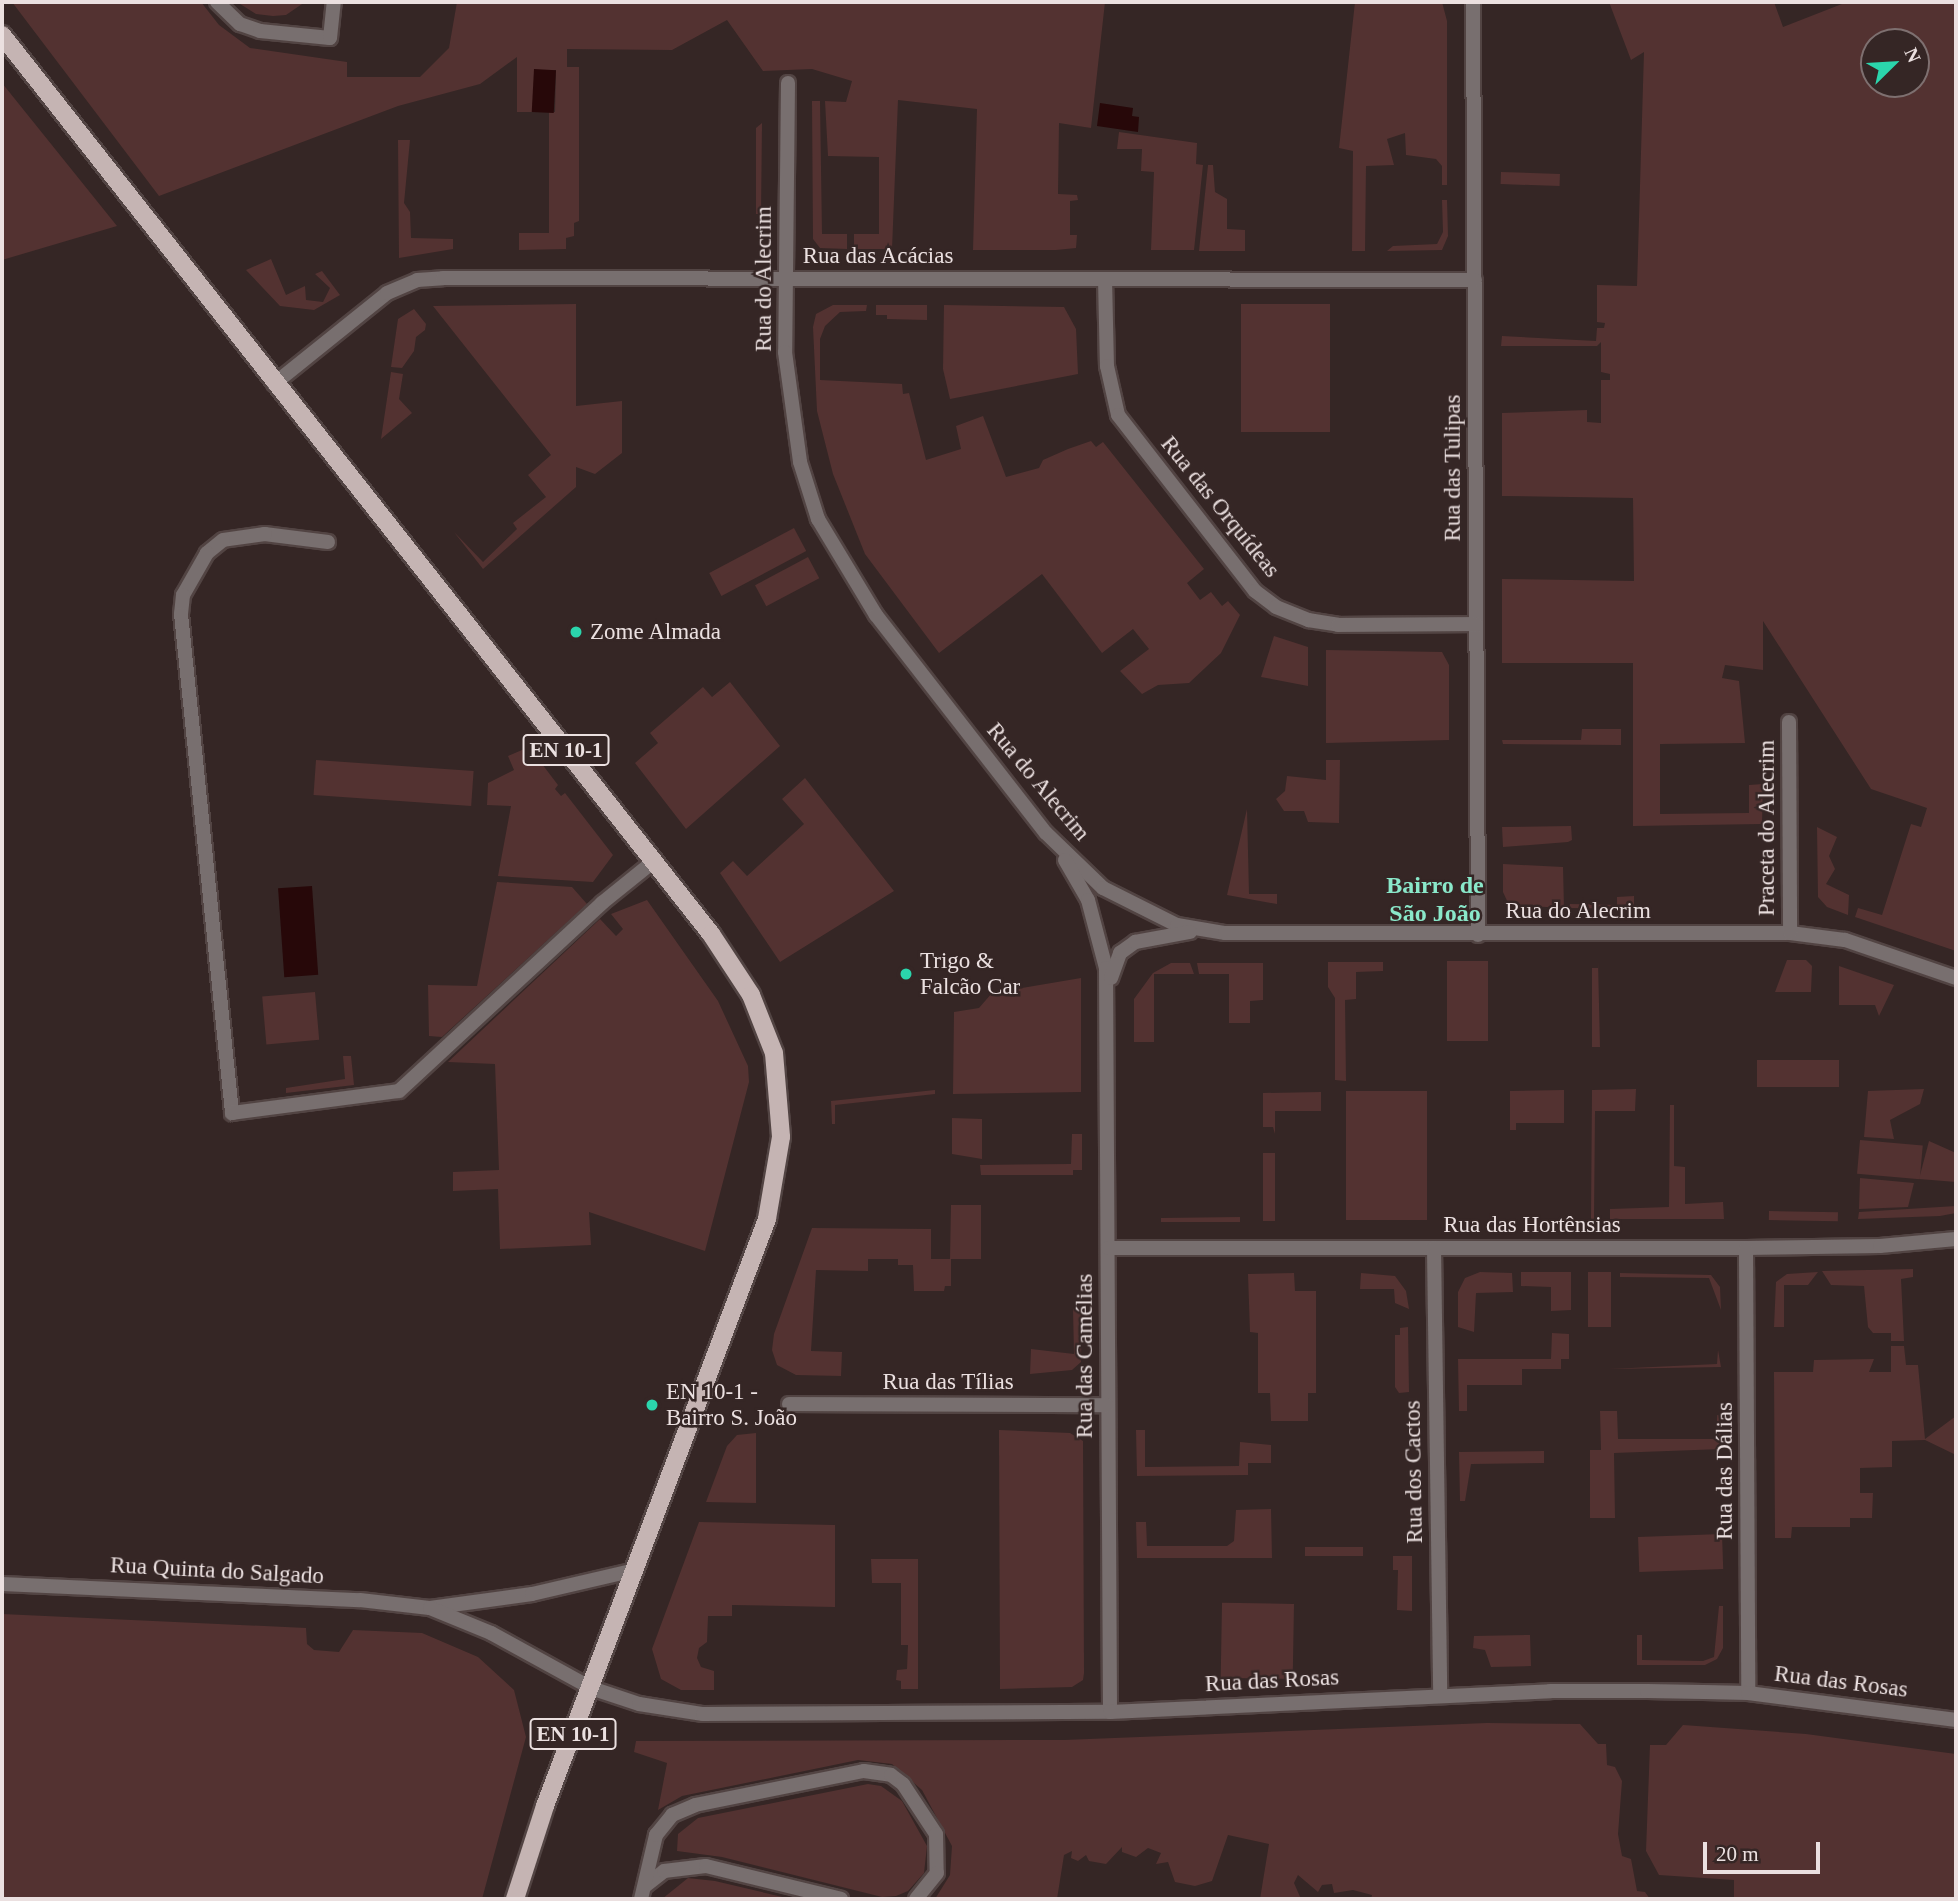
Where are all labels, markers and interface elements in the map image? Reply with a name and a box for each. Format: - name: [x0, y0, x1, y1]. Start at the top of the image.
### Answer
- north arrow: [1860, 28, 1930, 98]
- text: N: [1900, 45, 1925, 66]
- street label: Rua do Alecrim: [750, 206, 778, 352]
- street label: Rua das Acácias: [802, 242, 954, 270]
- street label: Rua das Tulipas: [1439, 394, 1467, 542]
- street label: Rua das Orquídeas: [1155, 431, 1285, 583]
- place label: Zome Almada: [590, 618, 722, 646]
- marker: Zome Almada: [568, 624, 584, 640]
- street label: Rua do Alecrim: [980, 717, 1096, 847]
- road number: EN 10-1: [522, 732, 610, 768]
- street label: Praceta do Alecrim: [1753, 739, 1781, 917]
- district label: Bairro de São João: [1386, 872, 1484, 928]
- street label: Rua do Alecrim: [1505, 897, 1651, 925]
- place label: Trigo & Falcão Car: [920, 947, 1020, 1001]
- marker: Trigo & Falcão Car: [898, 966, 914, 982]
- street label: Rua das Hortênsias: [1443, 1211, 1621, 1239]
- street label: Rua das Camélias: [1071, 1274, 1099, 1438]
- street label: Rua das Tílias: [882, 1368, 1014, 1396]
- place label: EN 10-1 - Bairro S. João: [666, 1378, 797, 1432]
- marker: EN 10-1 - Bairro S. João: [644, 1397, 660, 1413]
- street label: Rua dos Cactos: [1399, 1400, 1429, 1544]
- street label: Rua das Dálias: [1711, 1402, 1739, 1540]
- street label: Rua Quinta do Salgado: [109, 1552, 325, 1590]
- street label: Rua das Rosas: [1773, 1660, 1909, 1704]
- street label: Rua das Rosas: [1204, 1664, 1340, 1698]
- road number: EN 10-1: [529, 1716, 617, 1752]
- scale bar: [1706, 1828, 1823, 1872]
- text: 20 m: [1716, 1842, 1759, 1866]

